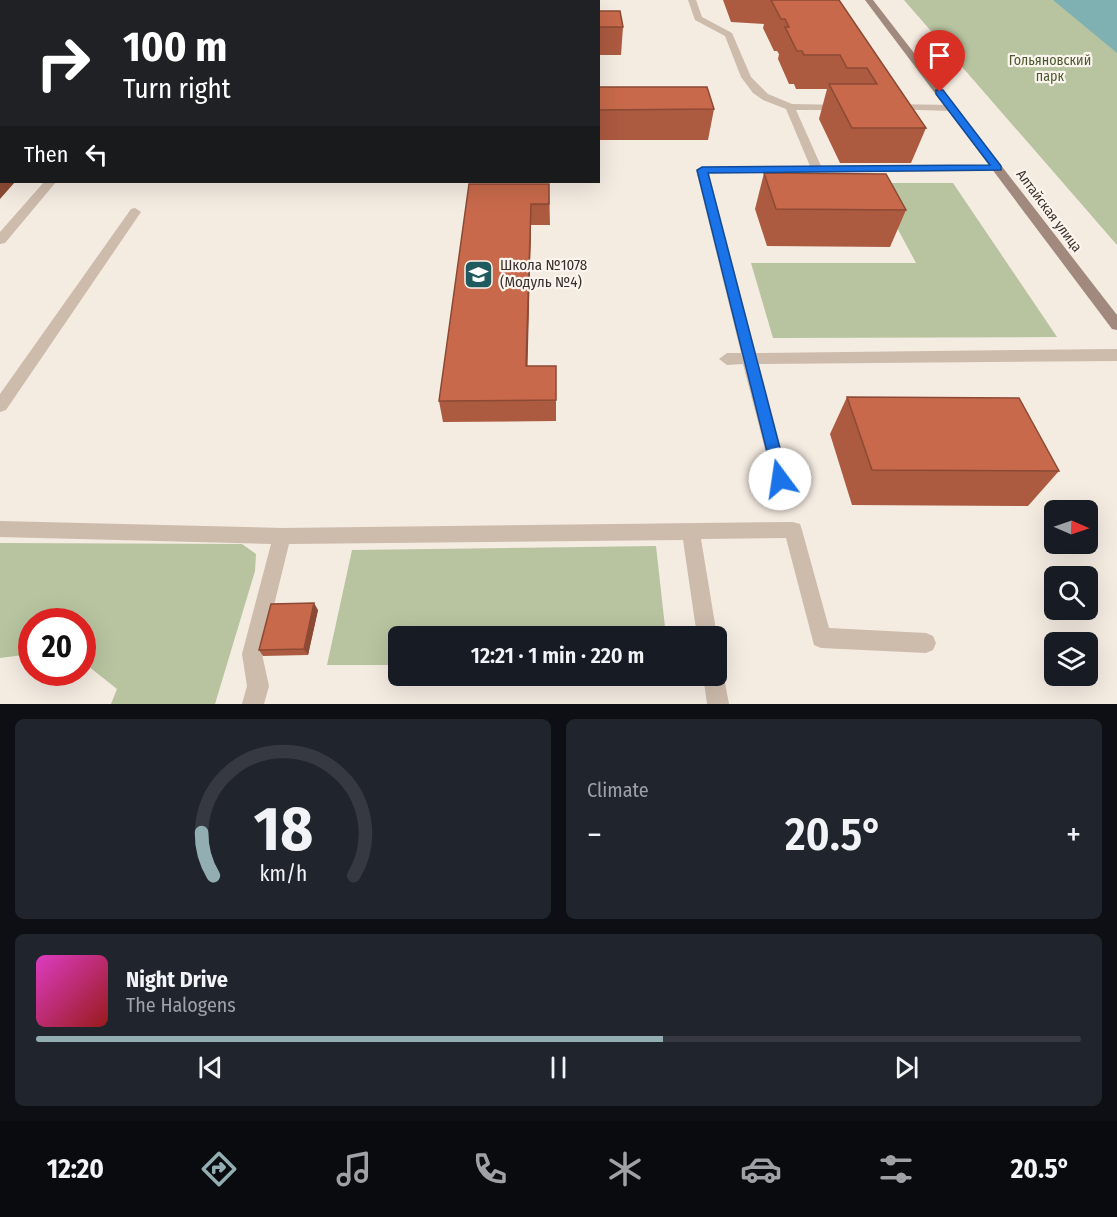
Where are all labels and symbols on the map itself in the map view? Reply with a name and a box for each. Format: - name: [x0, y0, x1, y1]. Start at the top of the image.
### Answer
- pin: [914, 30, 965, 92]
- park label: Гольяновcкий парк: [1009, 52, 1091, 85]
- street label: Алтайская улица: [1013, 166, 1086, 256]
- place label: Школа №1078 (Модуль №4): [500, 256, 587, 291]
- school or university icon: Школа №1078 (Модуль №4): [463, 258, 495, 290]
- position arrow: [748, 447, 812, 511]
- north arrow: [1044, 500, 1098, 554]
- speed limit sign: 20: [18, 608, 96, 686]

